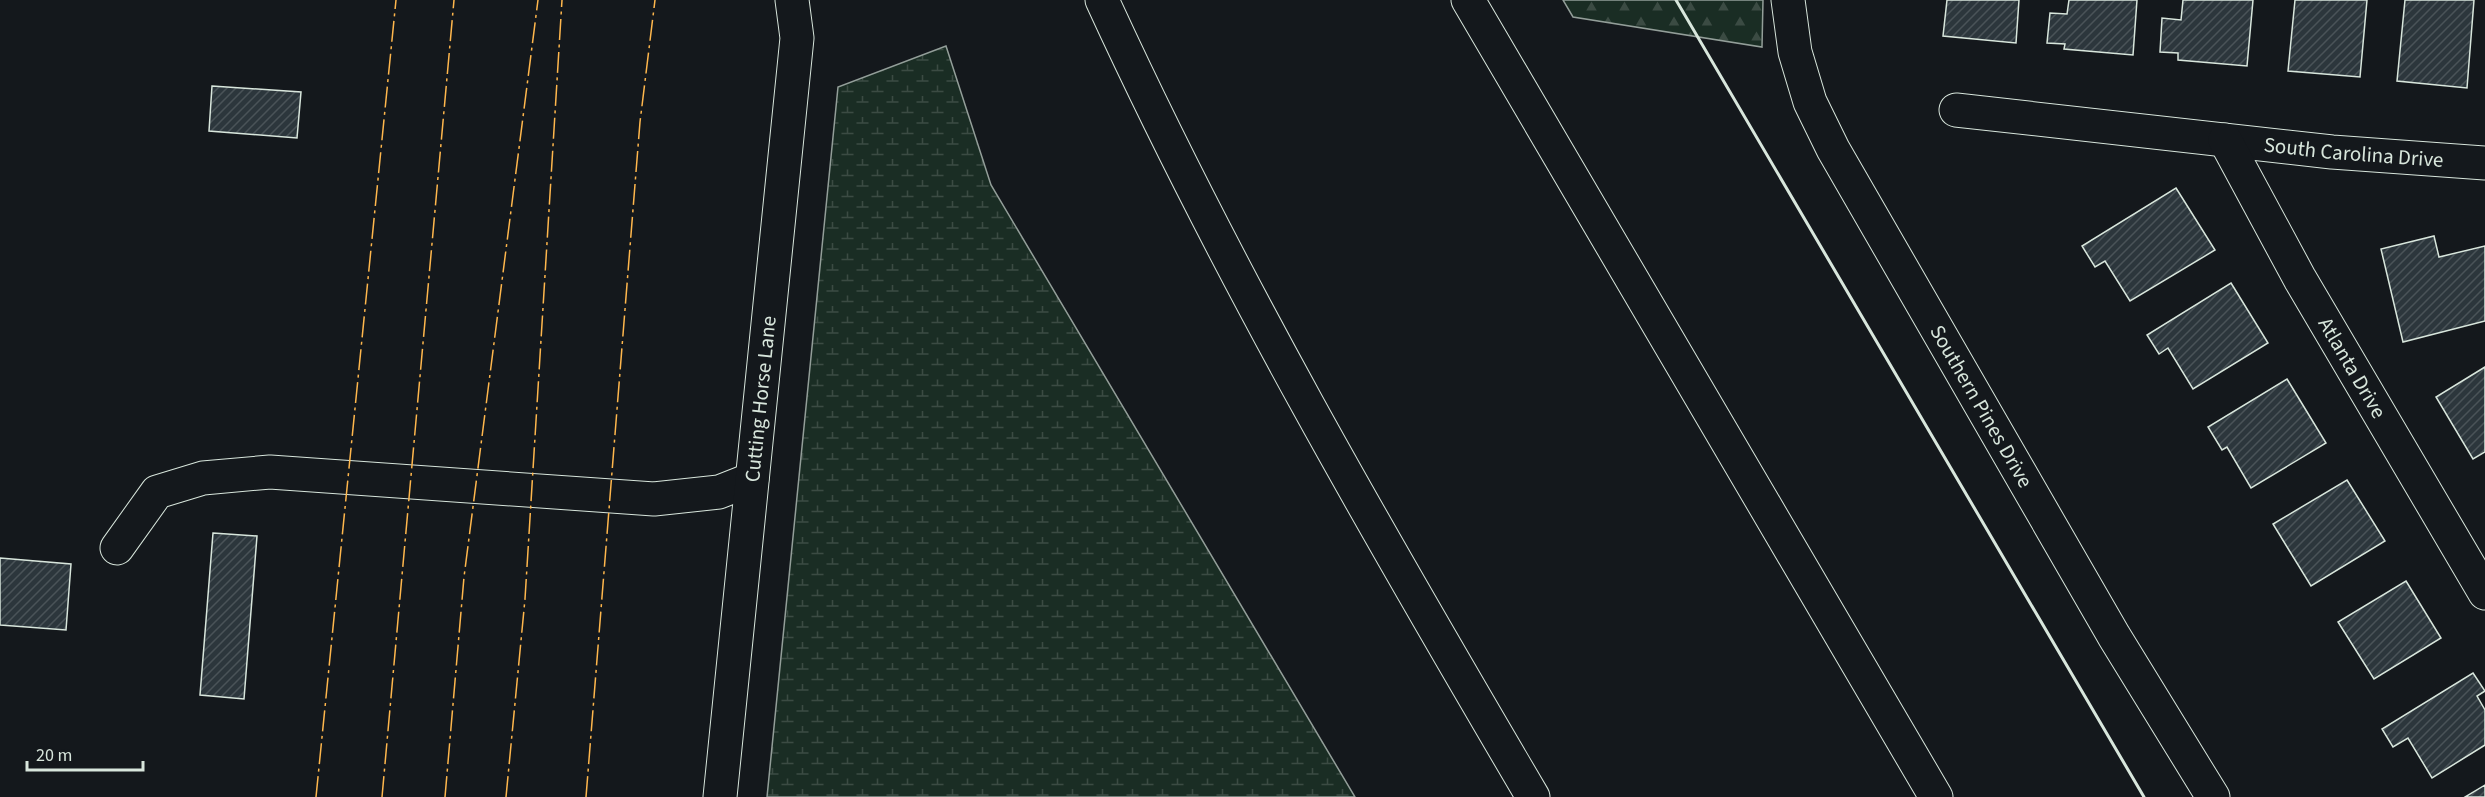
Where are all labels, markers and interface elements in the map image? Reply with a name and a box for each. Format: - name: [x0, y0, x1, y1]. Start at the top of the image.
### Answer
- street label: South Carolina Drive: [2262, 129, 2445, 175]
- street label: Atlanta Drive: [2311, 312, 2394, 424]
- street label: Cutting Horse Lane: [737, 314, 784, 484]
- street label: Southern Pines Drive: [1923, 319, 2040, 493]
- scale bar: [27, 734, 142, 772]
- text: 20 m: [36, 743, 72, 768]

